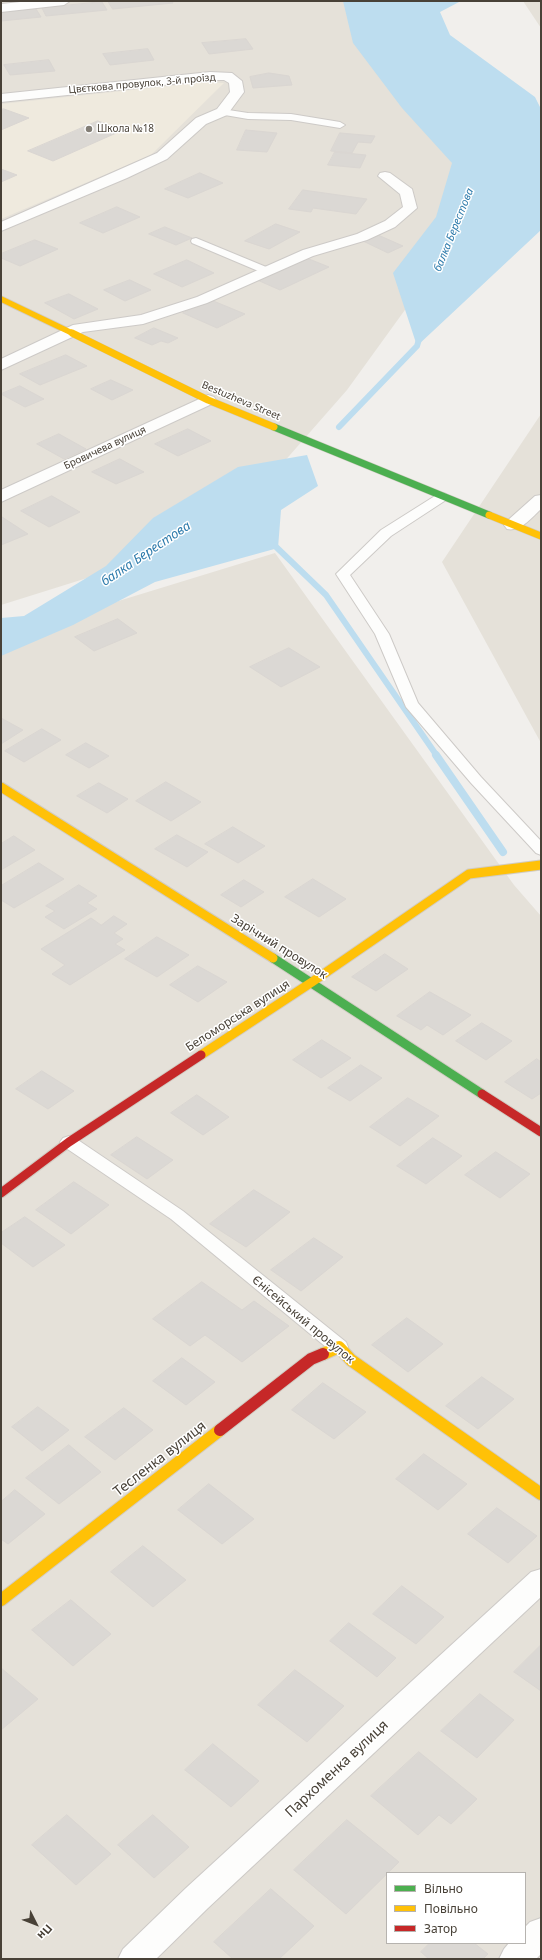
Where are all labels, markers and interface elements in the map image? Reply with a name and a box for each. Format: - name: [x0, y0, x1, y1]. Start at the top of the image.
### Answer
- street label: Цвєткова провулок, 3-й проїзд: [68, 72, 216, 96]
- place label: Школа №18: [97, 123, 154, 135]
- marker: Школа №18: [84, 124, 94, 134]
- water label: балка Берестова: [431, 186, 477, 274]
- street label: Bestuzheva Street: [200, 379, 282, 423]
- street label: Бровичева вулиця: [62, 424, 148, 472]
- water label: балка Берестова: [98, 518, 194, 590]
- street label: Зарічний провулок: [228, 912, 330, 982]
- street label: Беломорська вулиця: [183, 977, 293, 1055]
- street label: Єнісейський провулок: [249, 1273, 357, 1367]
- street label: Тесленка вулиця: [110, 1418, 210, 1500]
- street label: Пархоменка вулиця: [282, 1717, 392, 1821]
- legend: [386, 1872, 526, 1944]
- text: Вільно: [424, 1880, 463, 1897]
- text: Повільно: [424, 1900, 478, 1917]
- north arrow: [16, 1904, 56, 1944]
- text: Затор: [424, 1920, 457, 1937]
- text: Пн: [34, 1922, 56, 1943]

